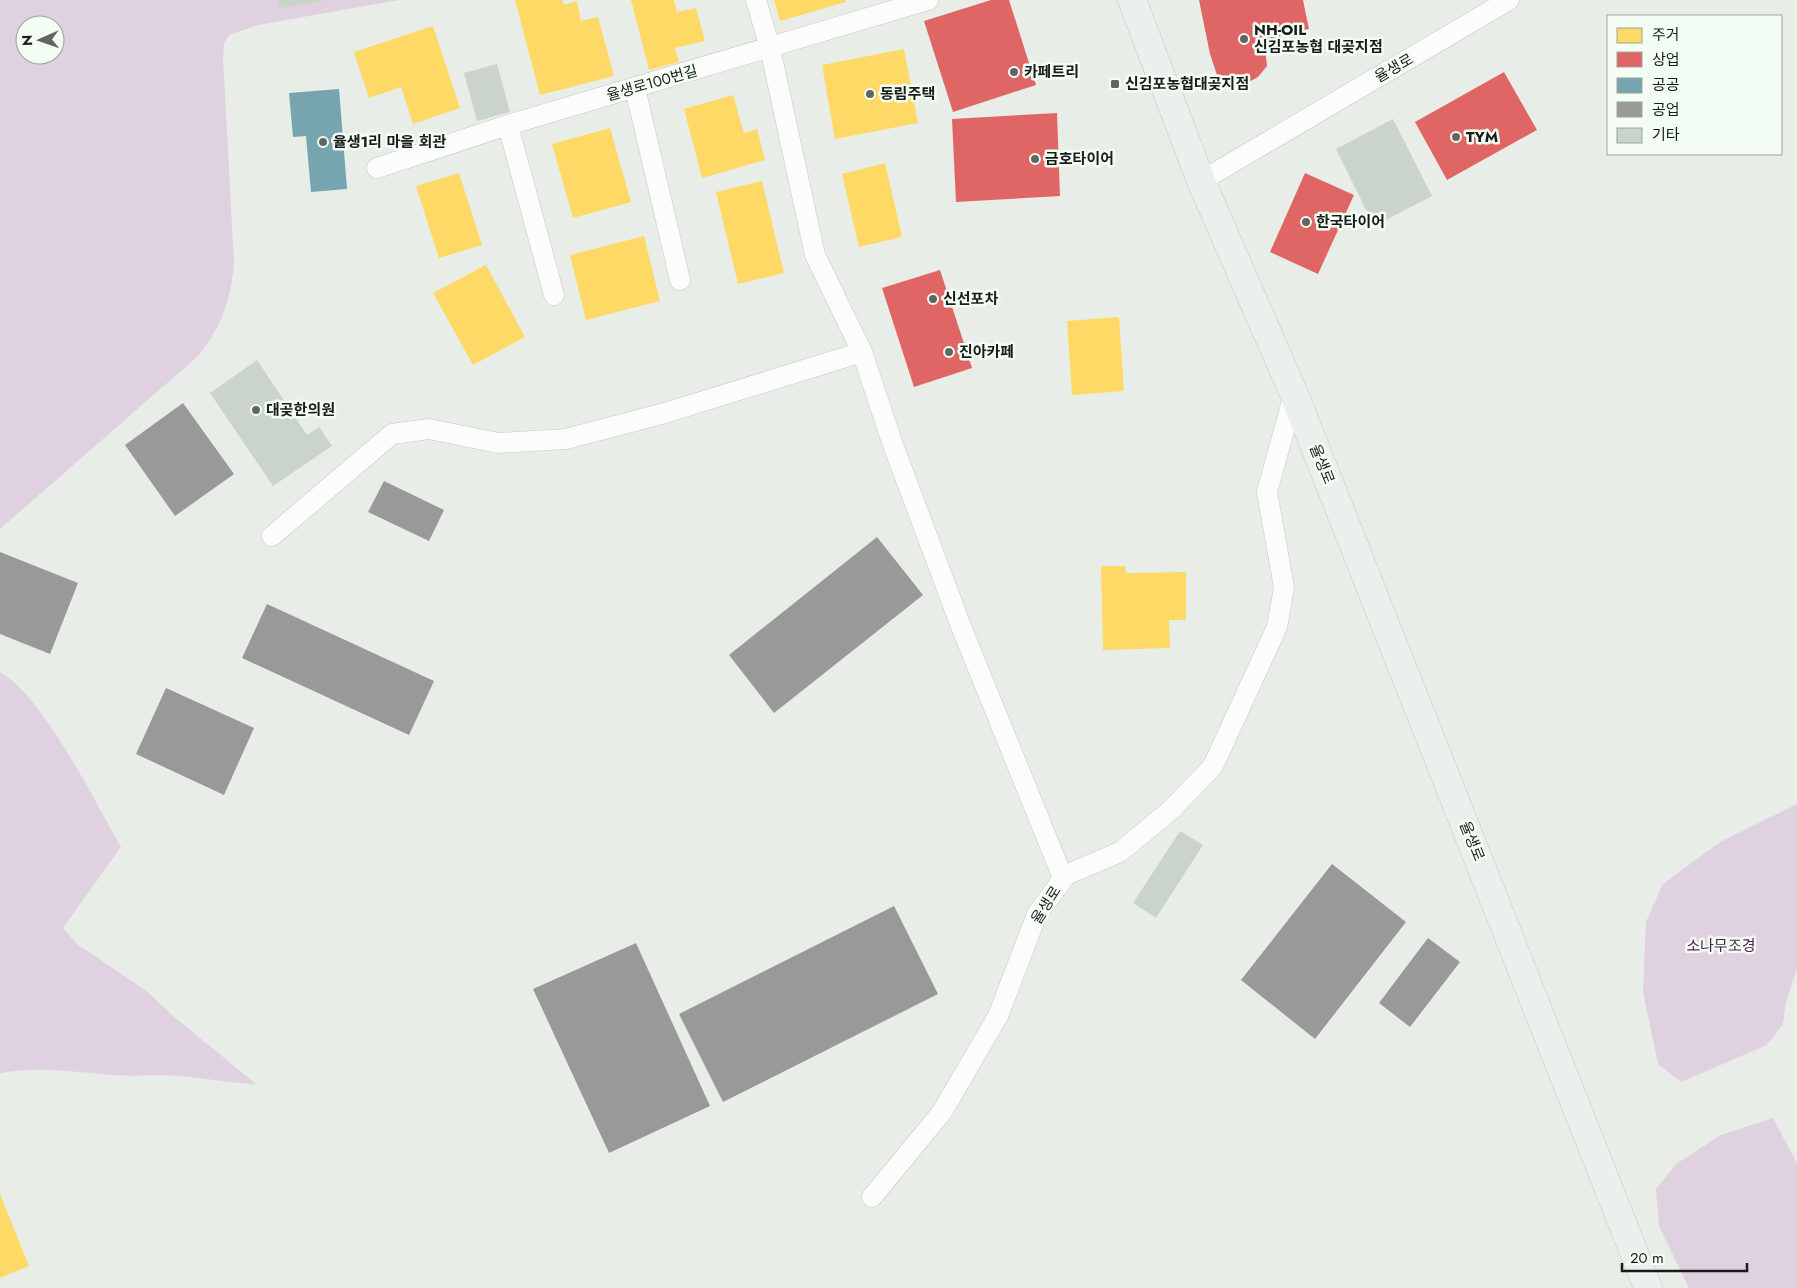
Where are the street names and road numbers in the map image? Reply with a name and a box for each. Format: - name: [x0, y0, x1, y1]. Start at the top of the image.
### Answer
- street label: 율생로: [1371, 48, 1417, 88]
- street label: 율생로100번길: [604, 60, 700, 106]
- street label: 율생로: [1304, 441, 1340, 487]
- street label: 율생로: [1454, 818, 1490, 864]
- street label: 율생로: [1026, 882, 1066, 928]

